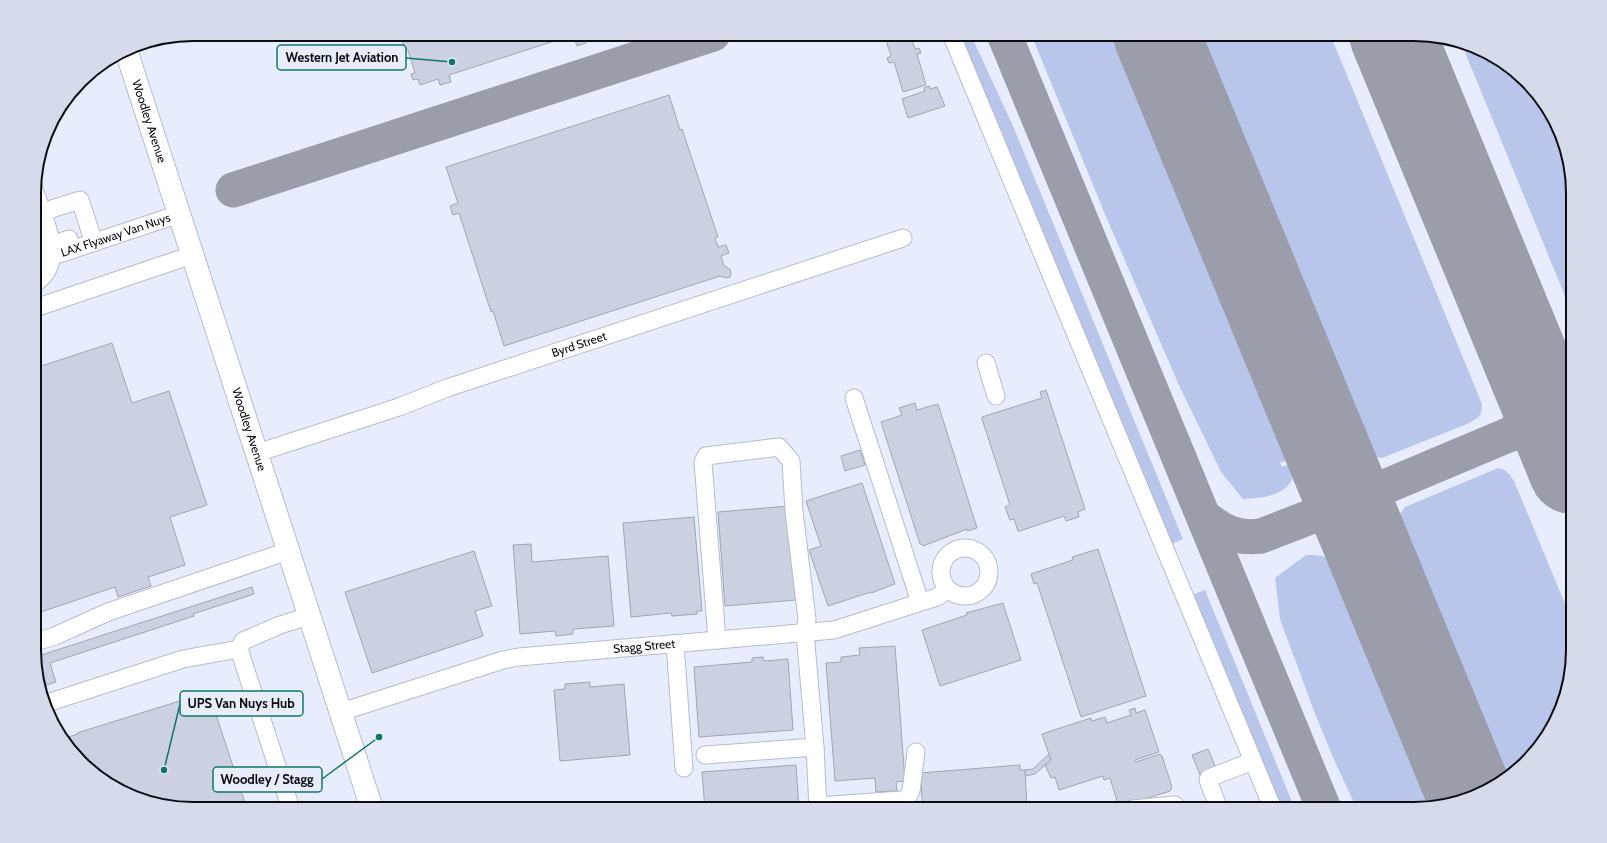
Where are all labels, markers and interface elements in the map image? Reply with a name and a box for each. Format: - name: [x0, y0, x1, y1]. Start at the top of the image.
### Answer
- callout: Western Jet Aviation: [277, 45, 406, 70]
- text: Western Jet Aviation: [285, 49, 399, 65]
- street label: Woodley Avenue: [129, 78, 170, 165]
- street label: LAX Flyaway Van Nuys: [59, 209, 172, 260]
- street label: Byrd Street: [550, 328, 608, 360]
- street label: Woodley Avenue: [229, 386, 270, 473]
- street label: Stagg Street: [612, 636, 676, 656]
- callout: UPS Van Nuys Hub: [180, 691, 303, 716]
- text: UPS Van Nuys Hub: [187, 695, 295, 711]
- callout: Woodley / Stagg: [213, 767, 322, 792]
- text: Woodley / Stagg: [220, 771, 314, 787]

